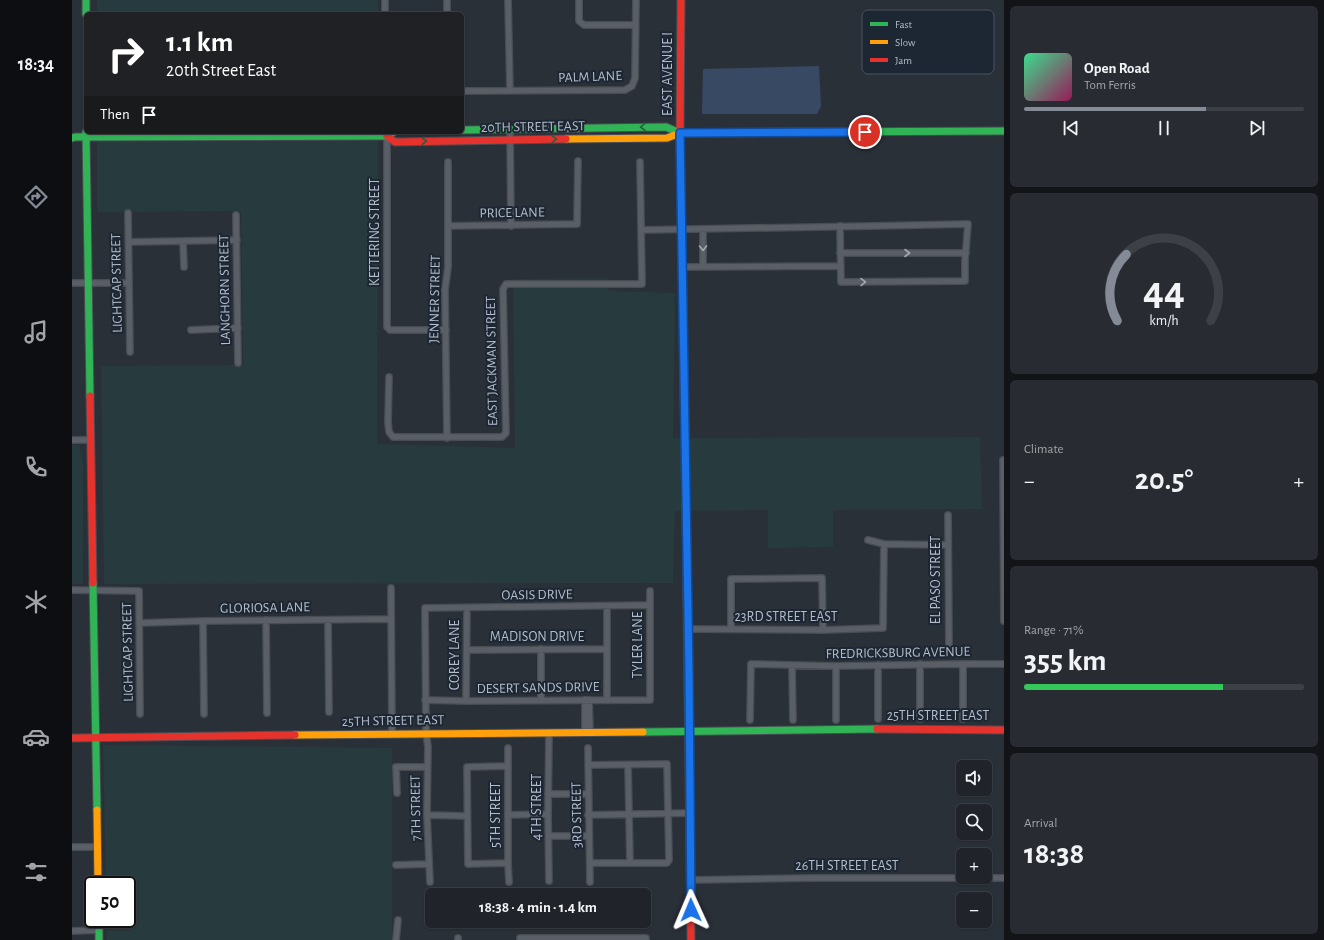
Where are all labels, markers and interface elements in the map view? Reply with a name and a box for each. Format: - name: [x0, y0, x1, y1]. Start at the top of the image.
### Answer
- legend: [862, 10, 994, 74]
- text: Fast: [895, 19, 913, 30]
- icon: right: [100, 28, 152, 80]
- text: 1.1 km: [166, 29, 233, 57]
- street label: EAST AVENUE I: [661, 32, 675, 116]
- text: Slow: [895, 37, 916, 48]
- text: Jam: [895, 55, 912, 66]
- text: 18:34: [18, 56, 54, 74]
- text: Open Road: [1084, 61, 1150, 76]
- text: 20th Street East: [166, 62, 276, 80]
- street label: PALM LANE: [558, 69, 623, 85]
- text: Tom Ferris: [1084, 79, 1136, 92]
- icon: arrive: [138, 104, 160, 126]
- text: Then: [100, 107, 130, 122]
- pin: [848, 115, 882, 149]
- icon: previous: [1060, 117, 1082, 139]
- icon: pause: [1153, 117, 1175, 139]
- icon: next: [1246, 117, 1268, 139]
- street label: 20TH STREET EAST: [481, 119, 585, 135]
- icon: arrive: [854, 121, 876, 143]
- one-way arrow: [640, 123, 646, 131]
- one-way arrow: [551, 135, 557, 143]
- one-way arrow: [421, 137, 427, 145]
- street label: KETTERING STREET: [368, 178, 382, 286]
- icon: directions: [22, 183, 50, 211]
- street label: PRICE LANE: [479, 205, 545, 221]
- street label: LIGHTCAP STREET: [109, 233, 125, 333]
- street label: LANGHORN STREET: [217, 234, 233, 346]
- one-way arrow: [699, 245, 707, 251]
- one-way arrow: [904, 249, 910, 257]
- street label: JENNER STREET: [427, 255, 443, 343]
- text: 44: [1143, 271, 1185, 312]
- one-way arrow: [860, 278, 866, 286]
- street label: EAST JACKMAN STREET: [484, 296, 500, 426]
- text: km/h: [1149, 314, 1179, 328]
- icon: music: [22, 318, 50, 346]
- text: Climate: [1024, 443, 1063, 456]
- icon: phone: [22, 453, 50, 481]
- text: 20.5°: [1135, 465, 1193, 495]
- text: −: [1024, 470, 1035, 492]
- text: +: [1293, 470, 1304, 492]
- street label: EL PASO STREET: [929, 535, 943, 624]
- street label: OASIS DRIVE: [501, 587, 573, 603]
- icon: climate: [22, 588, 50, 616]
- street label: GLORIOSA LANE: [220, 600, 310, 616]
- street label: LIGHTCAP STREET: [120, 602, 136, 702]
- street label: 23RD STREET EAST: [734, 610, 838, 624]
- street label: TYLER LANE: [631, 611, 645, 679]
- street label: COREY LANE: [448, 619, 462, 690]
- text: Range · 71%: [1024, 624, 1084, 637]
- street label: MADISON DRIVE: [490, 630, 584, 644]
- street label: FREDRICKSBURG AVENUE: [826, 645, 971, 661]
- text: 355 km: [1024, 646, 1106, 676]
- street label: DESERT SANDS DRIVE: [477, 680, 600, 696]
- street label: 25TH STREET EAST: [887, 709, 990, 723]
- street label: 25TH STREET EAST: [342, 713, 445, 729]
- icon: car: [22, 723, 50, 751]
- map controls: [956, 760, 992, 928]
- button: sound: [956, 760, 992, 796]
- street label: 4TH STREET: [530, 773, 544, 840]
- street label: 7TH STREET: [408, 775, 424, 841]
- street label: 5TH STREET: [489, 782, 503, 848]
- street label: 3RD STREET: [569, 782, 585, 848]
- button: search: [956, 804, 992, 840]
- text: Arrival: [1024, 817, 1057, 830]
- text: 18:38: [1024, 839, 1084, 869]
- button: +: [956, 848, 992, 884]
- icon: filters: [22, 858, 50, 886]
- street label: 26TH STREET EAST: [795, 859, 899, 873]
- speed limit sign: 50: [84, 876, 136, 928]
- position arrow: [670, 889, 712, 931]
- button: −: [956, 892, 992, 928]
- text: 18:38 · 4 min · 1.4 km: [479, 900, 597, 915]

